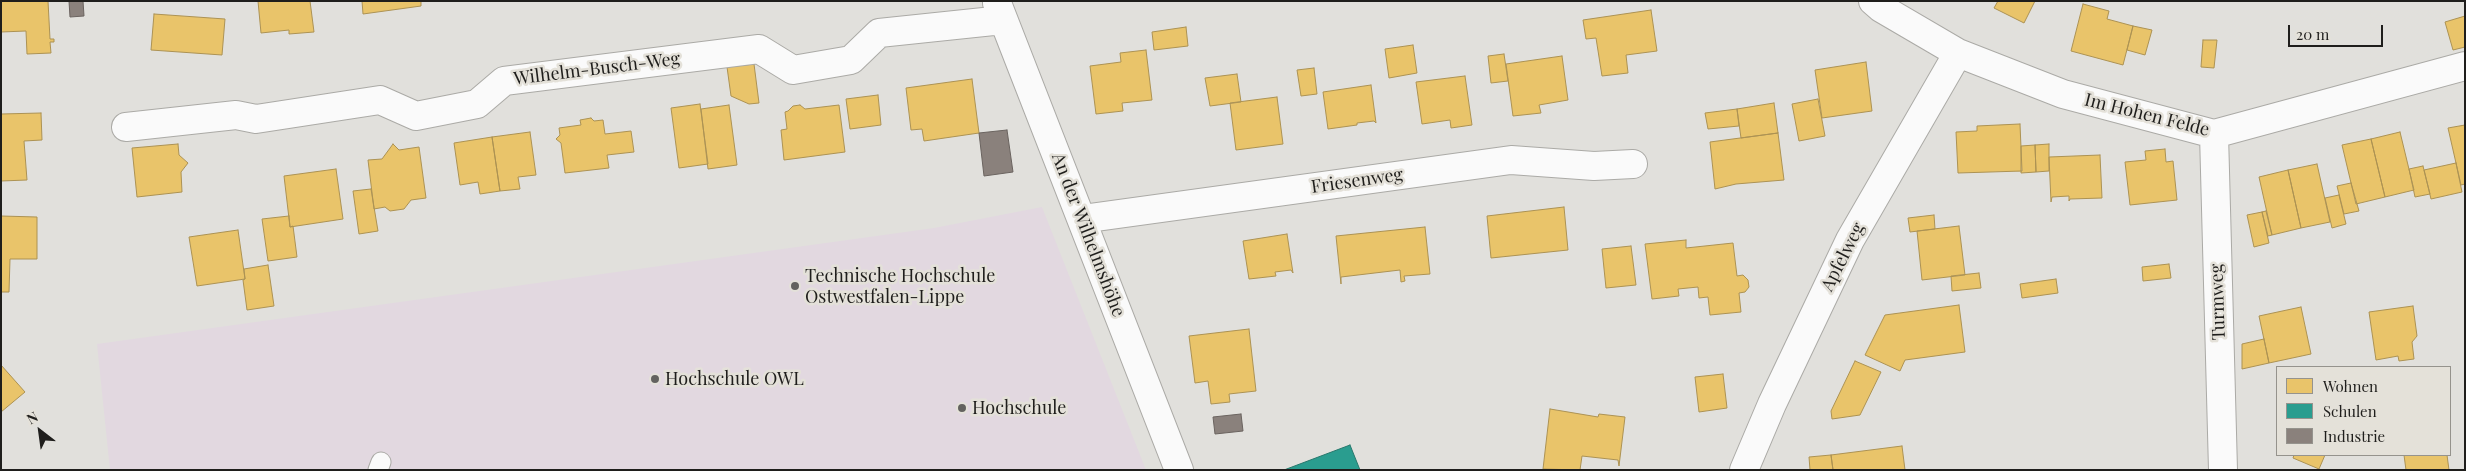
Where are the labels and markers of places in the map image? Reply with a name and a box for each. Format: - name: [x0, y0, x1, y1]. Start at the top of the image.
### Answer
- place label: Technische Hochschule Ostwestfalen-Lippe: [805, 265, 995, 308]
- marker: Technische Hochschule Ostwestfalen-Lippe: [789, 280, 801, 292]
- place label: Hochschule OWL: [665, 368, 804, 390]
- marker: Hochschule OWL: [649, 373, 661, 385]
- place label: Hochschule: [972, 397, 1066, 419]
- marker: Hochschule: [956, 402, 968, 414]

